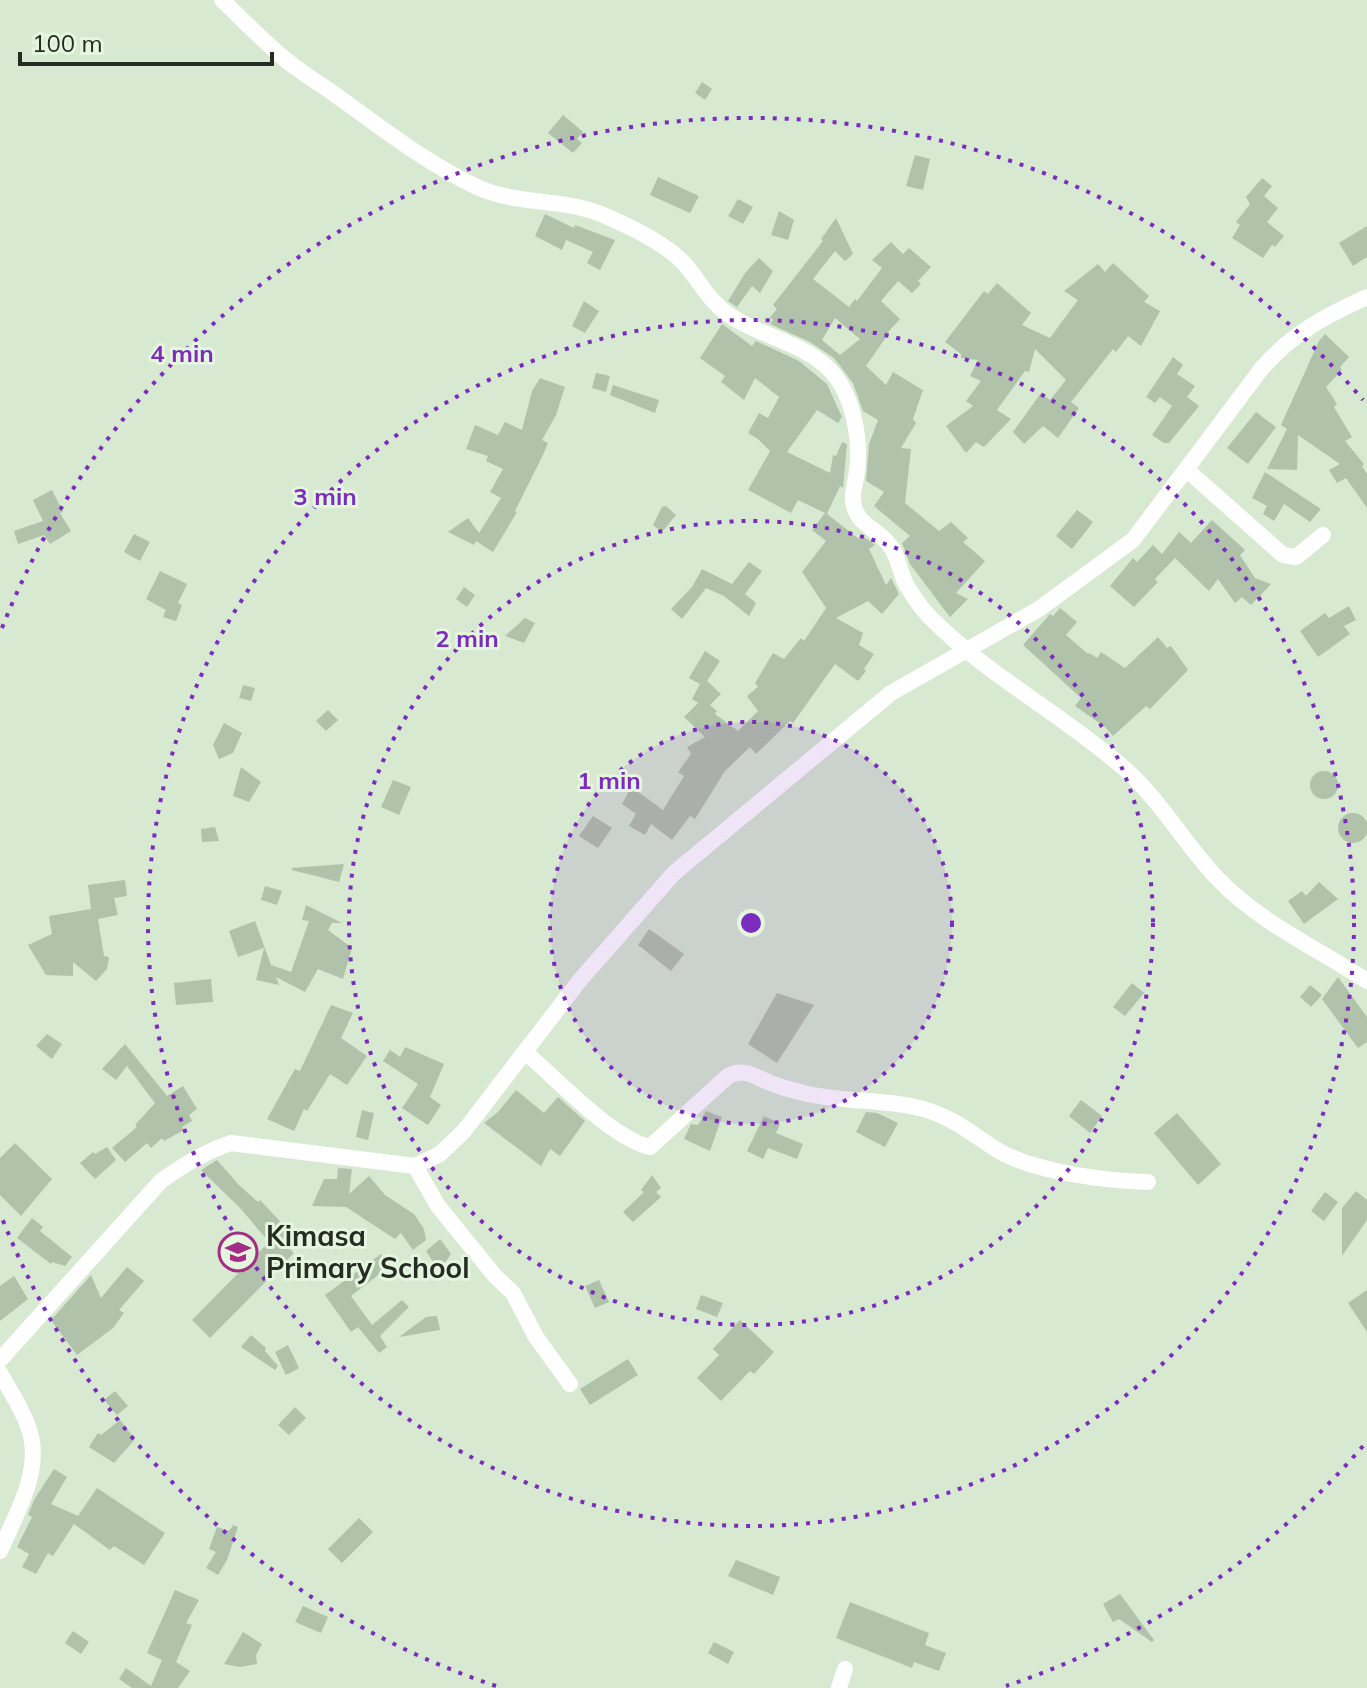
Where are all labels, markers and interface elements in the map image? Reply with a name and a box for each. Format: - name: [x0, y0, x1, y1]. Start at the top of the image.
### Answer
- scale bar: [20, 16, 272, 66]
- text: 100 m: [32, 28, 103, 58]
- text: 4 min: [150, 338, 214, 368]
- text: 3 min: [293, 481, 357, 511]
- text: 2 min: [435, 623, 499, 653]
- text: 1 min: [577, 765, 641, 795]
- centre of rings: [737, 909, 765, 937]
- place label: Kimasa Primary School: [266, 1218, 469, 1285]
- school or university icon: Kimasa Primary School: [217, 1231, 259, 1273]

